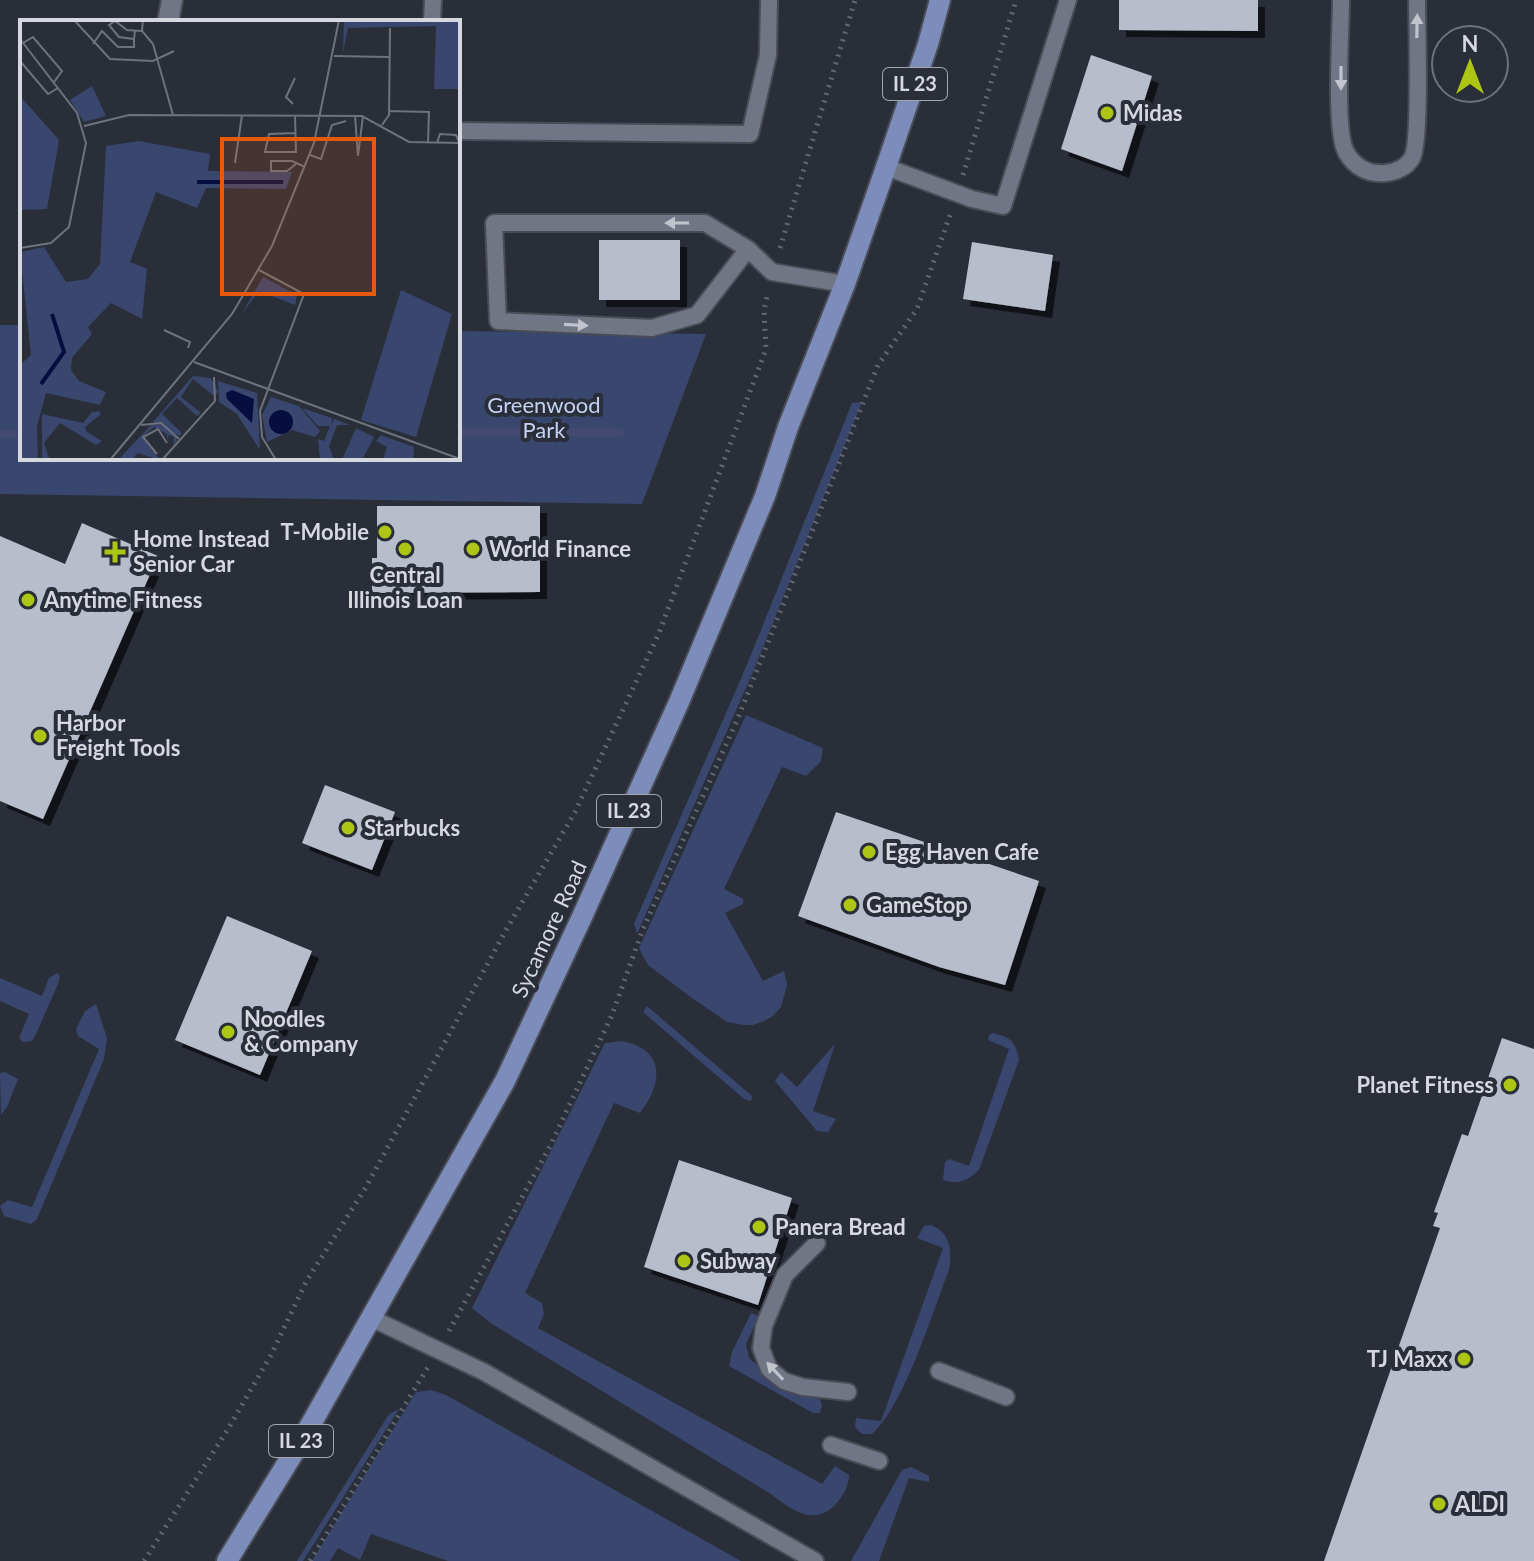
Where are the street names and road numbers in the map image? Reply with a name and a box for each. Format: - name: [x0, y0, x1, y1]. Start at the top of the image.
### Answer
- road number: IL 23: [883, 68, 947, 100]
- road number: IL 23: [597, 795, 661, 827]
- street label: Sycamore Road: [505, 856, 592, 1002]
- road number: IL 23: [269, 1425, 333, 1457]

